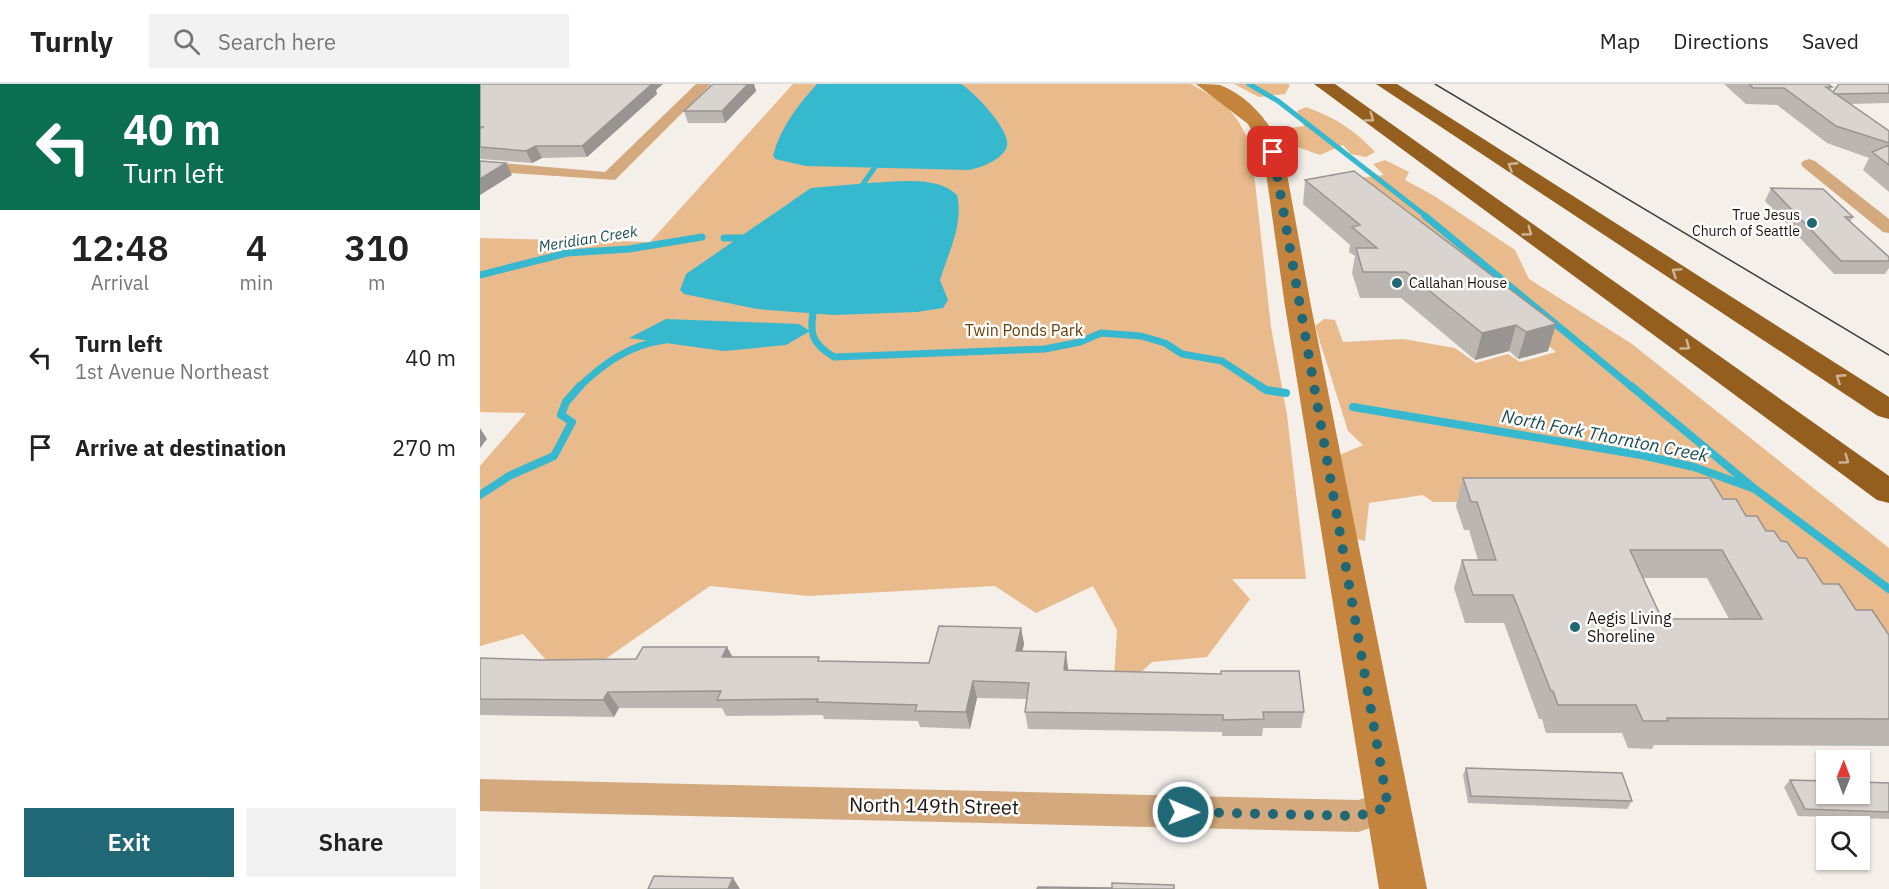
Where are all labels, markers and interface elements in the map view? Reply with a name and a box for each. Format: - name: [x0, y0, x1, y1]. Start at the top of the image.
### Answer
- search box: [149, 14, 569, 68]
- text: Turnly: [30, 23, 113, 60]
- icon: search: [170, 25, 203, 58]
- text: Search here: [218, 27, 336, 56]
- text: Map: [1600, 27, 1640, 55]
- text: Directions: [1673, 27, 1769, 55]
- text: Saved: [1802, 27, 1859, 55]
- text: 40 m: [123, 102, 221, 157]
- icon: left: [24, 108, 102, 186]
- one-way arrow: [1364, 111, 1375, 122]
- pin: [1247, 126, 1298, 177]
- icon: arrive: [1256, 135, 1289, 168]
- text: Turn left: [123, 155, 224, 190]
- one-way arrow: [1508, 163, 1519, 174]
- place label: True Jesus Church of Seattle: [1692, 206, 1800, 240]
- marker: True Jesus Church of Seattle: [1805, 216, 1819, 230]
- water label: Meridian Creek: [537, 221, 639, 256]
- text: 12:48: [71, 224, 169, 271]
- text: 4: [246, 224, 267, 271]
- text: 310: [344, 224, 409, 271]
- one-way arrow: [1522, 225, 1533, 236]
- one-way arrow: [1672, 268, 1683, 279]
- text: Arrival: [91, 269, 149, 296]
- text: min: [240, 269, 273, 296]
- text: m: [368, 269, 385, 296]
- place label: Callahan House: [1409, 274, 1507, 292]
- marker: Callahan House: [1390, 276, 1404, 290]
- park label: Twin Ponds Park: [965, 320, 1084, 340]
- text: Turn left: [75, 329, 163, 358]
- one-way arrow: [1680, 339, 1691, 350]
- icon: left: [24, 341, 57, 374]
- text: 40 m: [405, 343, 456, 372]
- text: 1st Avenue Northeast: [75, 358, 269, 385]
- one-way arrow: [1836, 374, 1847, 385]
- water label: North Fork Thornton Creek: [1500, 404, 1711, 467]
- icon: arrive: [24, 431, 57, 464]
- text: Arrive at destination: [75, 433, 286, 462]
- text: 270 m: [392, 433, 456, 462]
- one-way arrow: [1838, 453, 1849, 464]
- place label: Aegis Living Shoreline: [1587, 608, 1672, 646]
- marker: Aegis Living Shoreline: [1568, 620, 1582, 634]
- north arrow: [1816, 750, 1870, 804]
- map controls: [1816, 750, 1870, 870]
- position arrow: [1151, 780, 1215, 844]
- street label: North 149th Street: [849, 791, 1019, 820]
- button: Exit: [24, 808, 234, 877]
- button: Share: [246, 808, 456, 877]
- button: search: [1816, 816, 1870, 870]

